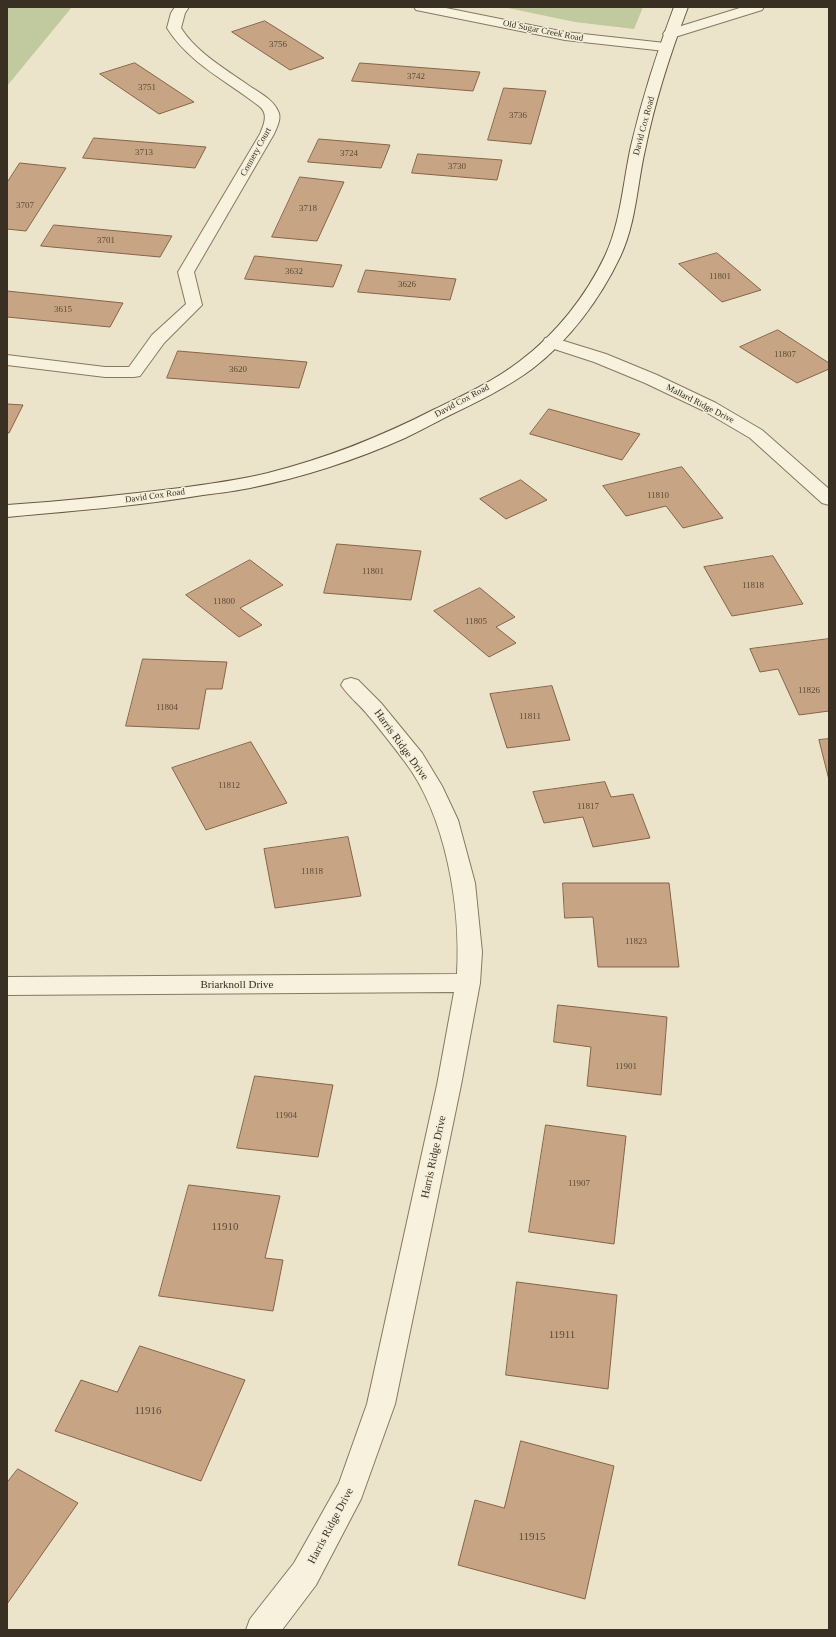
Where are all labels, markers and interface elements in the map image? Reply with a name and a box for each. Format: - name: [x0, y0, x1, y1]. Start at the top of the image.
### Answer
- street label: Old Sugar Creek Road: [502, 18, 584, 44]
- house number: 3756: [269, 40, 287, 50]
- house number: 3742: [407, 72, 425, 82]
- house number: 3751: [138, 83, 156, 93]
- street label: David Cox Road: [631, 95, 657, 157]
- house number: 3736: [509, 111, 527, 121]
- street label: Connery Court: [238, 126, 274, 178]
- house number: 3713: [135, 148, 153, 158]
- house number: 3724: [340, 149, 358, 159]
- house number: 3730: [448, 162, 466, 172]
- house number: 3707: [16, 201, 34, 211]
- house number: 3718: [299, 204, 317, 214]
- house number: 3701: [97, 236, 115, 246]
- house number: 3632: [285, 267, 303, 277]
- house number: 11801: [709, 272, 731, 282]
- house number: 3626: [398, 280, 416, 290]
- house number: 3615: [54, 305, 72, 315]
- house number: 11807: [774, 350, 796, 360]
- house number: 3620: [229, 365, 247, 375]
- street label: David Cox Road: [433, 382, 491, 420]
- street label: Mallard Ridge Drive: [664, 382, 736, 426]
- street label: David Cox Road: [124, 486, 186, 506]
- house number: 11810: [647, 491, 669, 501]
- house number: 11801: [362, 567, 384, 577]
- house number: 11818: [742, 581, 764, 591]
- house number: 11800: [213, 597, 235, 607]
- house number: 11805: [465, 617, 487, 627]
- house number: 11826: [798, 686, 820, 696]
- house number: 11804: [156, 703, 178, 713]
- street label: Harris Ridge Drive: [371, 707, 431, 783]
- house number: 11811: [519, 712, 541, 722]
- house number: 11812: [218, 781, 240, 791]
- house number: 11817: [577, 802, 599, 812]
- house number: 11818: [301, 867, 323, 877]
- house number: 11823: [625, 937, 647, 947]
- street label: Briarknoll Drive: [200, 978, 274, 992]
- house number: 11901: [615, 1062, 637, 1072]
- house number: 11904: [275, 1111, 297, 1121]
- street label: Harris Ridge Drive: [419, 1114, 449, 1200]
- house number: 11907: [568, 1179, 590, 1189]
- house number: 11910: [211, 1220, 239, 1234]
- house number: 11911: [549, 1328, 575, 1342]
- house number: 11916: [134, 1404, 162, 1418]
- street label: Harris Ridge Drive: [305, 1486, 357, 1566]
- house number: 11915: [518, 1530, 546, 1544]

